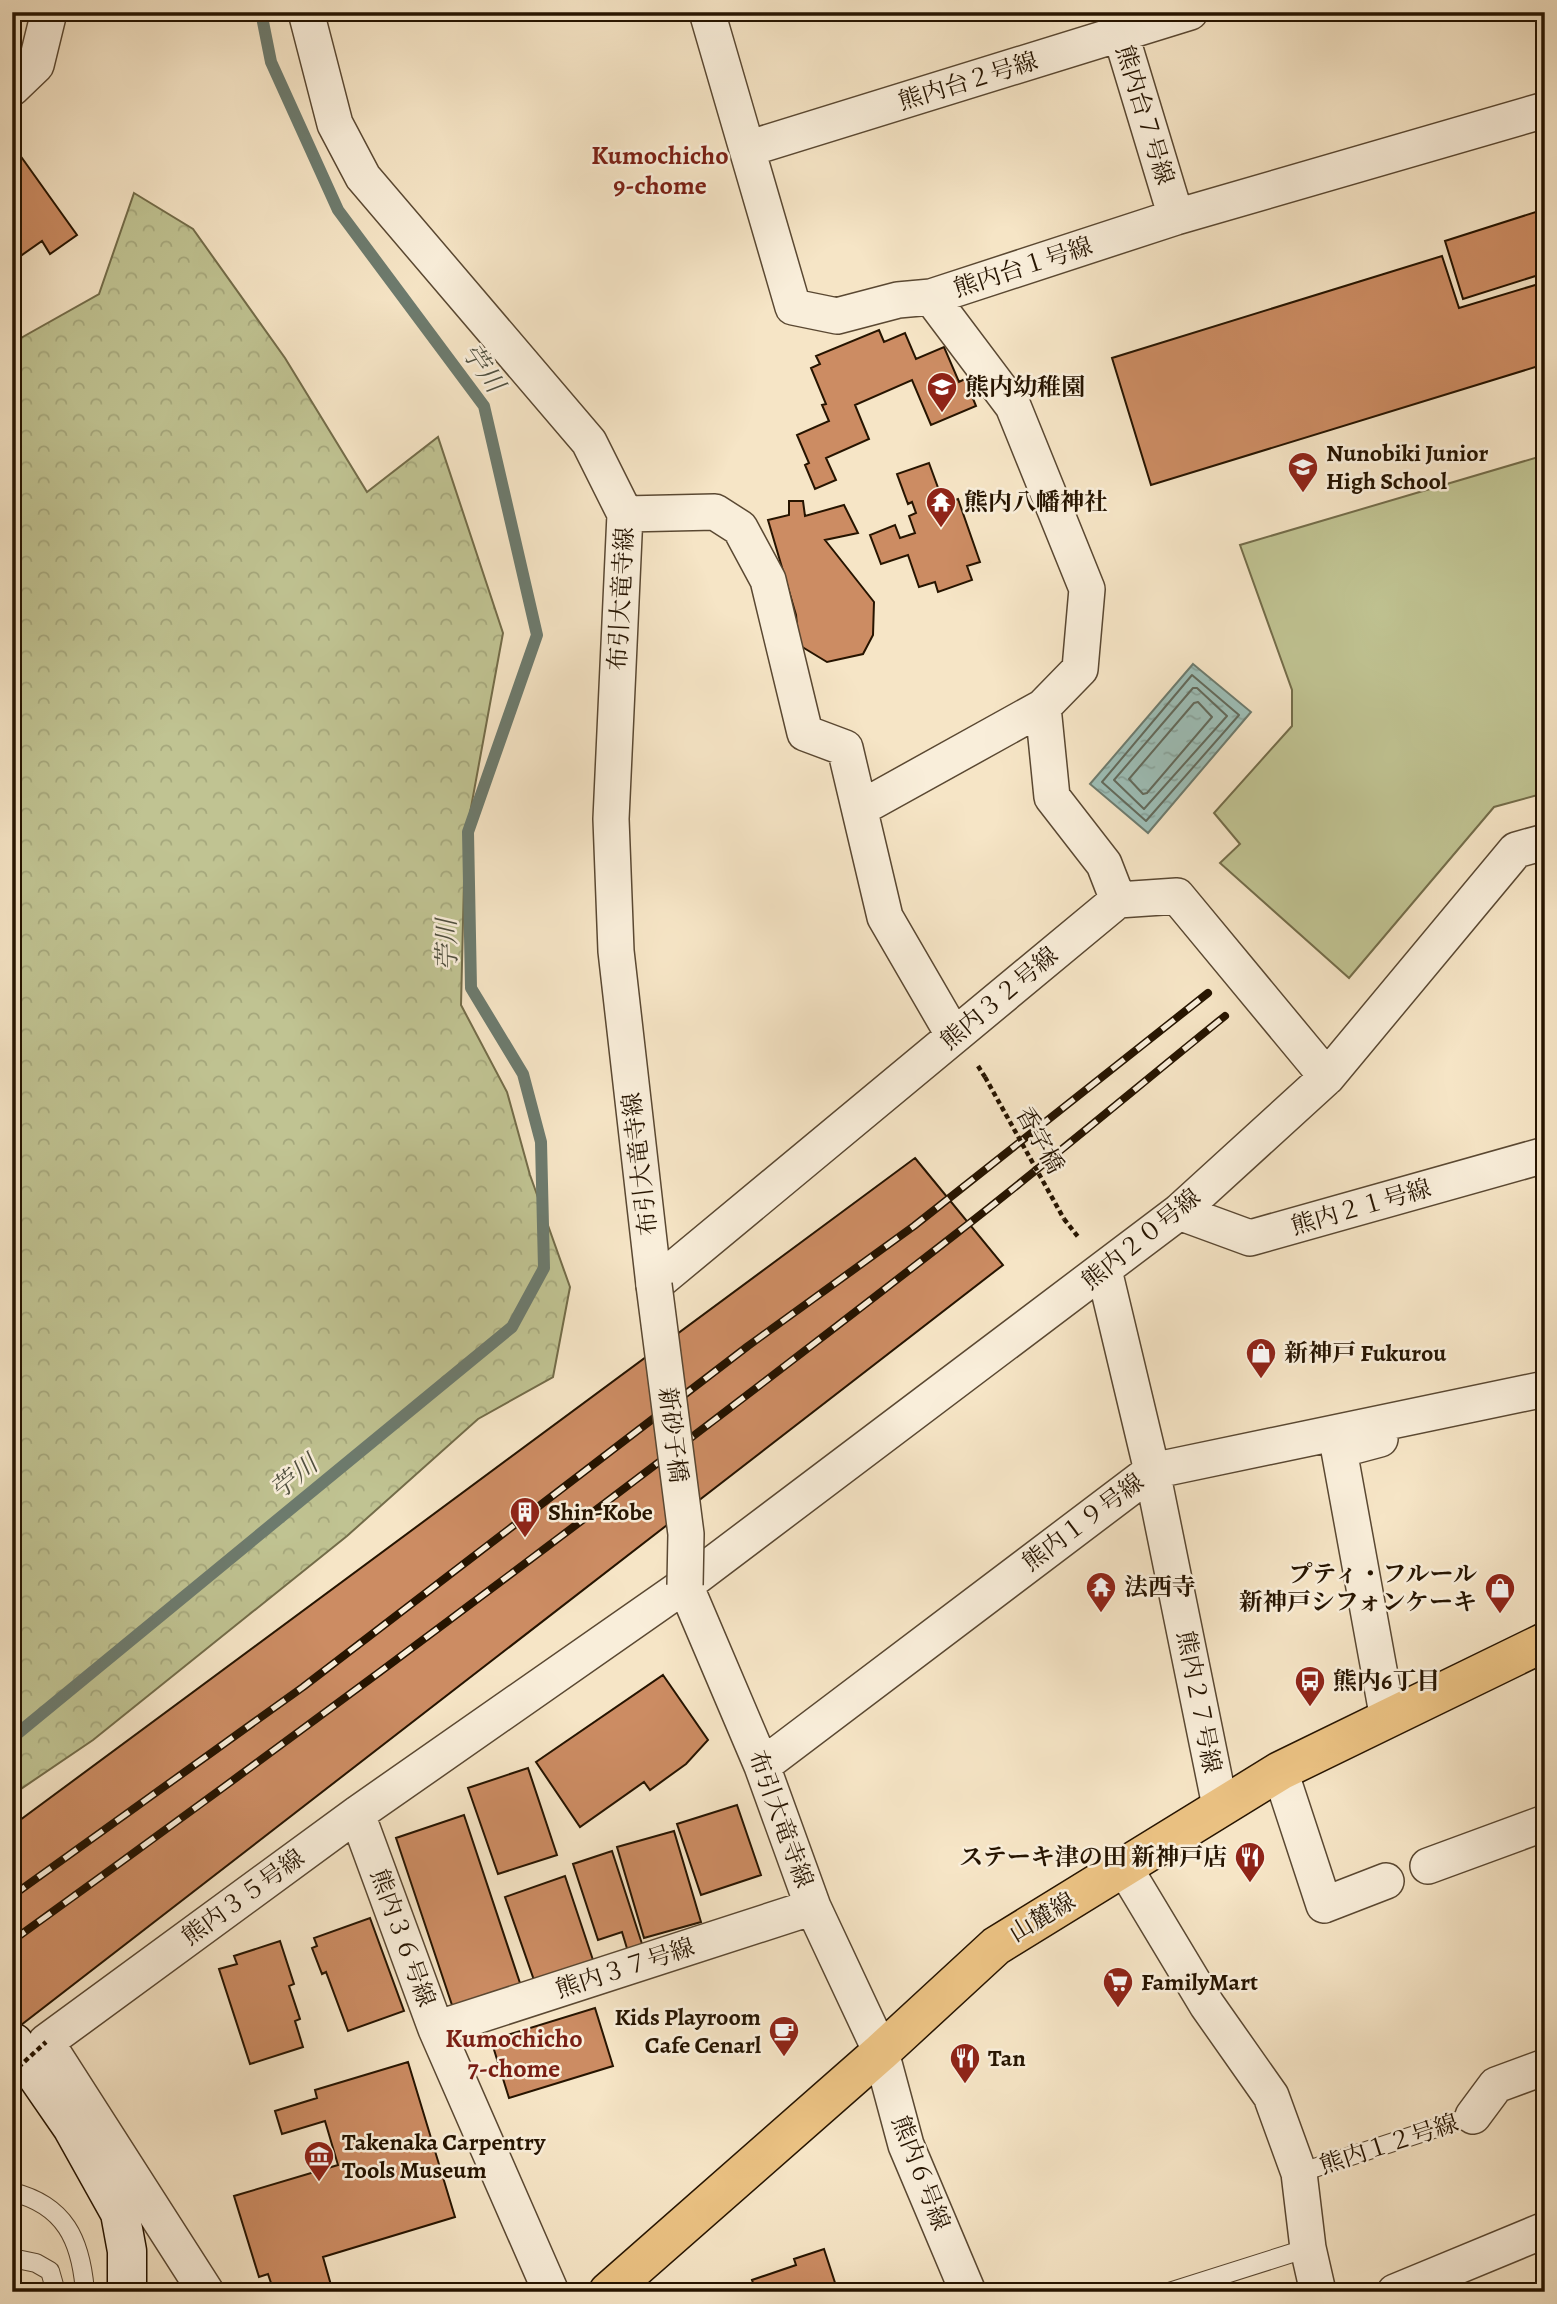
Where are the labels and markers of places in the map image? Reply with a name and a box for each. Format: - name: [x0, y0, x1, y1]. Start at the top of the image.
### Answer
- school or university icon: 熊内幼稚園: [925, 370, 959, 414]
- place label: 熊内幼稚園: [965, 371, 1085, 403]
- place label: Nunobiki Junior High School: [1326, 437, 1489, 497]
- school or university icon: Nunobiki Junior High School: [1286, 450, 1320, 494]
- temple icon: 熊内八幡神社: [924, 485, 958, 529]
- place label: 熊内八幡神社: [964, 486, 1108, 518]
- shop icon: 新神戸 Fukurou: [1244, 1336, 1278, 1380]
- place label: 新神戸 Fukurou: [1284, 1337, 1447, 1369]
- building icon: Shin-Kobe: [508, 1495, 542, 1539]
- place label: Shin-Kobe: [548, 1496, 653, 1528]
- place label: プティ・フルール 新神戸シフォンケーキ: [1239, 1558, 1477, 1618]
- temple icon: 法西寺: [1084, 1570, 1118, 1614]
- place label: 法西寺: [1124, 1571, 1196, 1603]
- shop icon: プティ・フルール 新神戸シフォンケーキ: [1483, 1571, 1517, 1615]
- bus stop icon: 熊内6丁目: [1293, 1664, 1327, 1708]
- place label: 熊内6丁目: [1333, 1665, 1440, 1697]
- restaurant icon: ステーキ津の田 新神戸店: [1233, 1840, 1267, 1884]
- place label: ステーキ津の田 新神戸店: [959, 1841, 1227, 1873]
- supermarket icon: FamilyMart: [1101, 1965, 1135, 2009]
- place label: FamilyMart: [1141, 1966, 1258, 1998]
- place label: Kids Playroom Cafe Cenarl: [614, 2001, 762, 2061]
- cafe icon: Kids Playroom Cafe Cenarl: [767, 2014, 801, 2058]
- restaurant icon: Tan: [948, 2041, 982, 2085]
- place label: Tan: [988, 2042, 1026, 2074]
- place label: Takenaka Carpentry Tools Museum: [342, 2126, 546, 2186]
- museum icon: Takenaka Carpentry Tools Museum: [302, 2139, 336, 2183]

